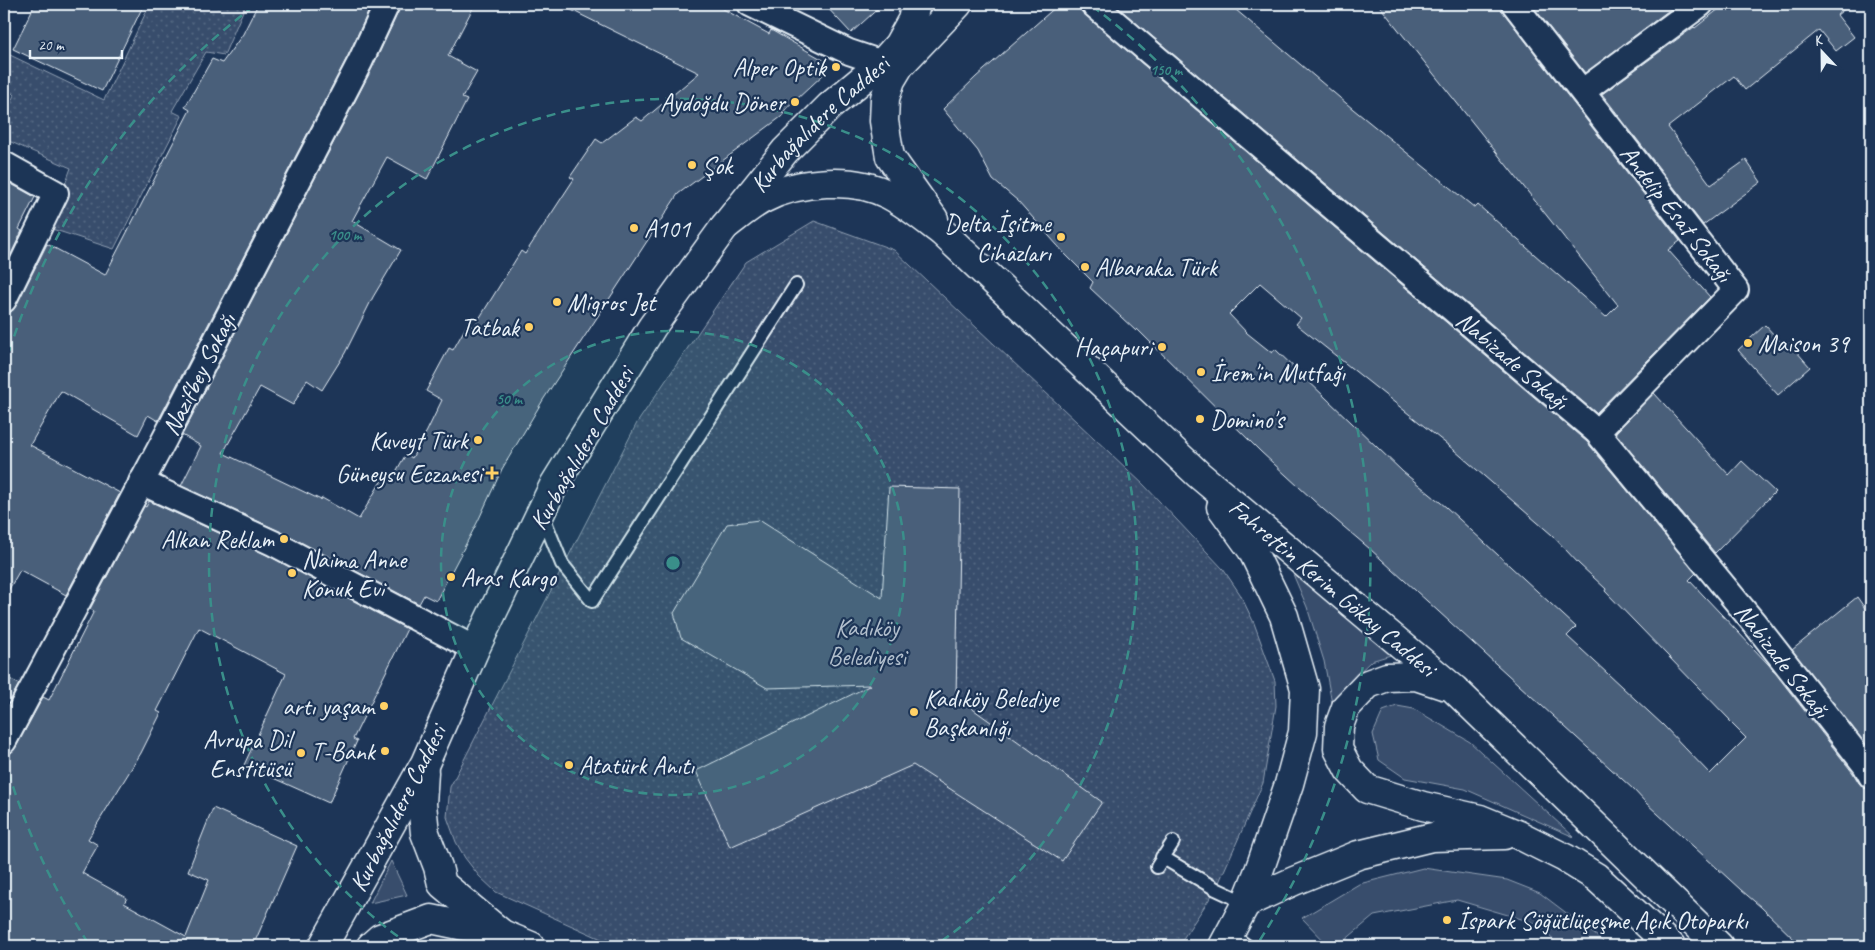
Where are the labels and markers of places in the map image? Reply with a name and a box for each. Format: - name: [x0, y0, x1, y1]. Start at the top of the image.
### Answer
- place label: Alper Optik: [733, 52, 828, 84]
- marker: Alper Optik: [830, 61, 842, 73]
- place label: Aydoğdu Döner: [660, 87, 787, 119]
- marker: Aydoğdu Döner: [789, 96, 801, 108]
- place label: Şok: [702, 150, 734, 182]
- marker: Şok: [686, 159, 698, 171]
- place label: Delta İşitme Cihazları: [944, 208, 1053, 269]
- place label: A101: [644, 213, 692, 245]
- marker: A101: [628, 222, 640, 234]
- marker: Delta İşitme Cihazları: [1055, 231, 1067, 243]
- place label: Albaraka Türk: [1095, 252, 1219, 284]
- marker: Albaraka Türk: [1079, 261, 1091, 273]
- place label: Migros Jet: [567, 287, 658, 319]
- marker: Migros Jet: [551, 296, 563, 308]
- place label: Tatbak: [461, 312, 521, 344]
- marker: Tatbak: [523, 321, 535, 333]
- place label: Maison 39: [1758, 328, 1851, 360]
- place label: Haçapuri: [1075, 332, 1155, 364]
- marker: Maison 39: [1742, 337, 1754, 349]
- marker: Haçapuri: [1156, 341, 1168, 353]
- place label: İrem'in Mutfağı: [1211, 357, 1346, 389]
- marker: İrem'in Mutfağı: [1195, 366, 1207, 378]
- place label: Domino's: [1210, 404, 1286, 436]
- marker: Domino's: [1194, 413, 1206, 425]
- place label: Kuveyt Türk: [370, 425, 470, 457]
- marker: Kuveyt Türk: [472, 434, 484, 446]
- place label: Güneysu Eczanesi: [336, 458, 485, 490]
- marker: Güneysu Eczanesi: [486, 467, 498, 479]
- place label: Alkan Reklam: [161, 524, 275, 556]
- marker: Alkan Reklam: [278, 533, 290, 545]
- place label: Naima Anne Konuk Evi: [302, 544, 408, 605]
- centre of rings: [664, 554, 682, 572]
- place label: Aras Kargo: [461, 562, 557, 594]
- marker: Naima Anne Konuk Evi: [286, 567, 298, 579]
- marker: Aras Kargo: [445, 571, 457, 583]
- place label: Kadıköy Belediye Başkanlığı: [924, 683, 1060, 744]
- place label: artı yaşam: [282, 691, 376, 723]
- marker: artı yaşam: [378, 700, 390, 712]
- marker: Kadıköy Belediye Başkanlığı: [908, 706, 920, 718]
- place label: Avrupa Dil Enstitüsü: [203, 724, 296, 785]
- place label: T-Bank: [311, 736, 377, 768]
- marker: T-Bank: [379, 745, 391, 757]
- marker: Avrupa Dil Enstitüsü: [295, 747, 307, 759]
- place label: Atatürk Anıtı: [579, 750, 695, 782]
- marker: Atatürk Anıtı: [563, 759, 575, 771]
- place label: İspark Söğütlüçeşme Açık Otoparkı: [1457, 905, 1749, 937]
- marker: İspark Söğütlüçeşme Açık Otoparkı: [1441, 914, 1453, 926]

